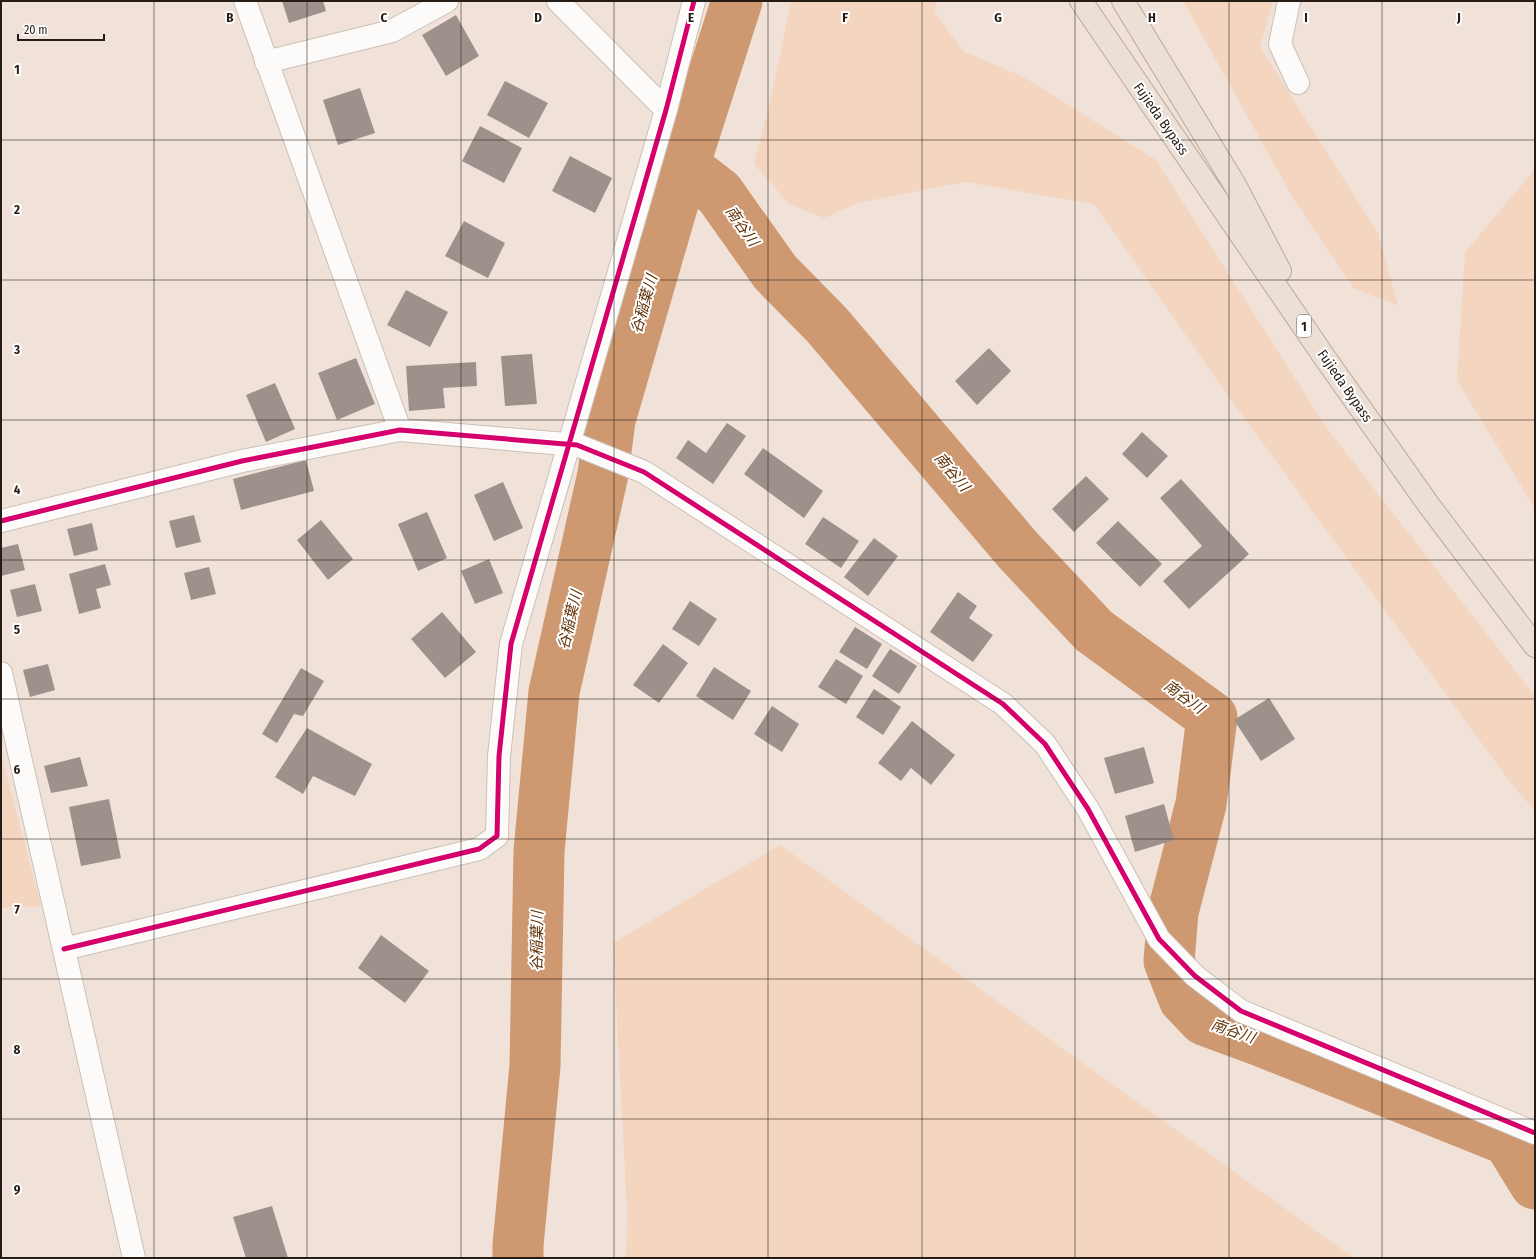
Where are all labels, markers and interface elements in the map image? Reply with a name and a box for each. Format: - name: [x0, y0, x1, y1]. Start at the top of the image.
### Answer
- text: B: [226, 10, 234, 25]
- text: C: [381, 10, 388, 25]
- text: D: [534, 10, 542, 25]
- text: E: [688, 10, 694, 25]
- text: F: [842, 10, 848, 25]
- text: G: [994, 10, 1002, 25]
- text: H: [1148, 10, 1156, 25]
- text: I: [1304, 10, 1308, 25]
- text: J: [1456, 10, 1461, 25]
- scale bar: [18, 16, 104, 42]
- text: 20 m: [24, 23, 48, 37]
- text: 1: [14, 62, 20, 77]
- street label: Fujieda Bypass: [1130, 80, 1192, 158]
- text: 2: [13, 202, 20, 217]
- water label: 南谷川: [722, 202, 763, 251]
- water label: 谷稲葉川: [627, 271, 661, 335]
- road number: 1: [1297, 315, 1311, 337]
- text: 3: [13, 342, 20, 357]
- street label: Fujieda Bypass: [1314, 347, 1376, 425]
- water label: 南谷川: [931, 449, 975, 497]
- text: 4: [14, 482, 21, 497]
- water label: 谷稲葉川: [554, 587, 586, 651]
- text: 5: [14, 622, 20, 637]
- water label: 南谷川: [1161, 676, 1209, 719]
- text: 6: [14, 762, 21, 777]
- text: 7: [14, 902, 20, 917]
- water label: 谷稲葉川: [527, 909, 547, 971]
- water label: 南谷川: [1209, 1015, 1259, 1047]
- text: 8: [14, 1042, 21, 1057]
- text: 9: [14, 1182, 21, 1197]

